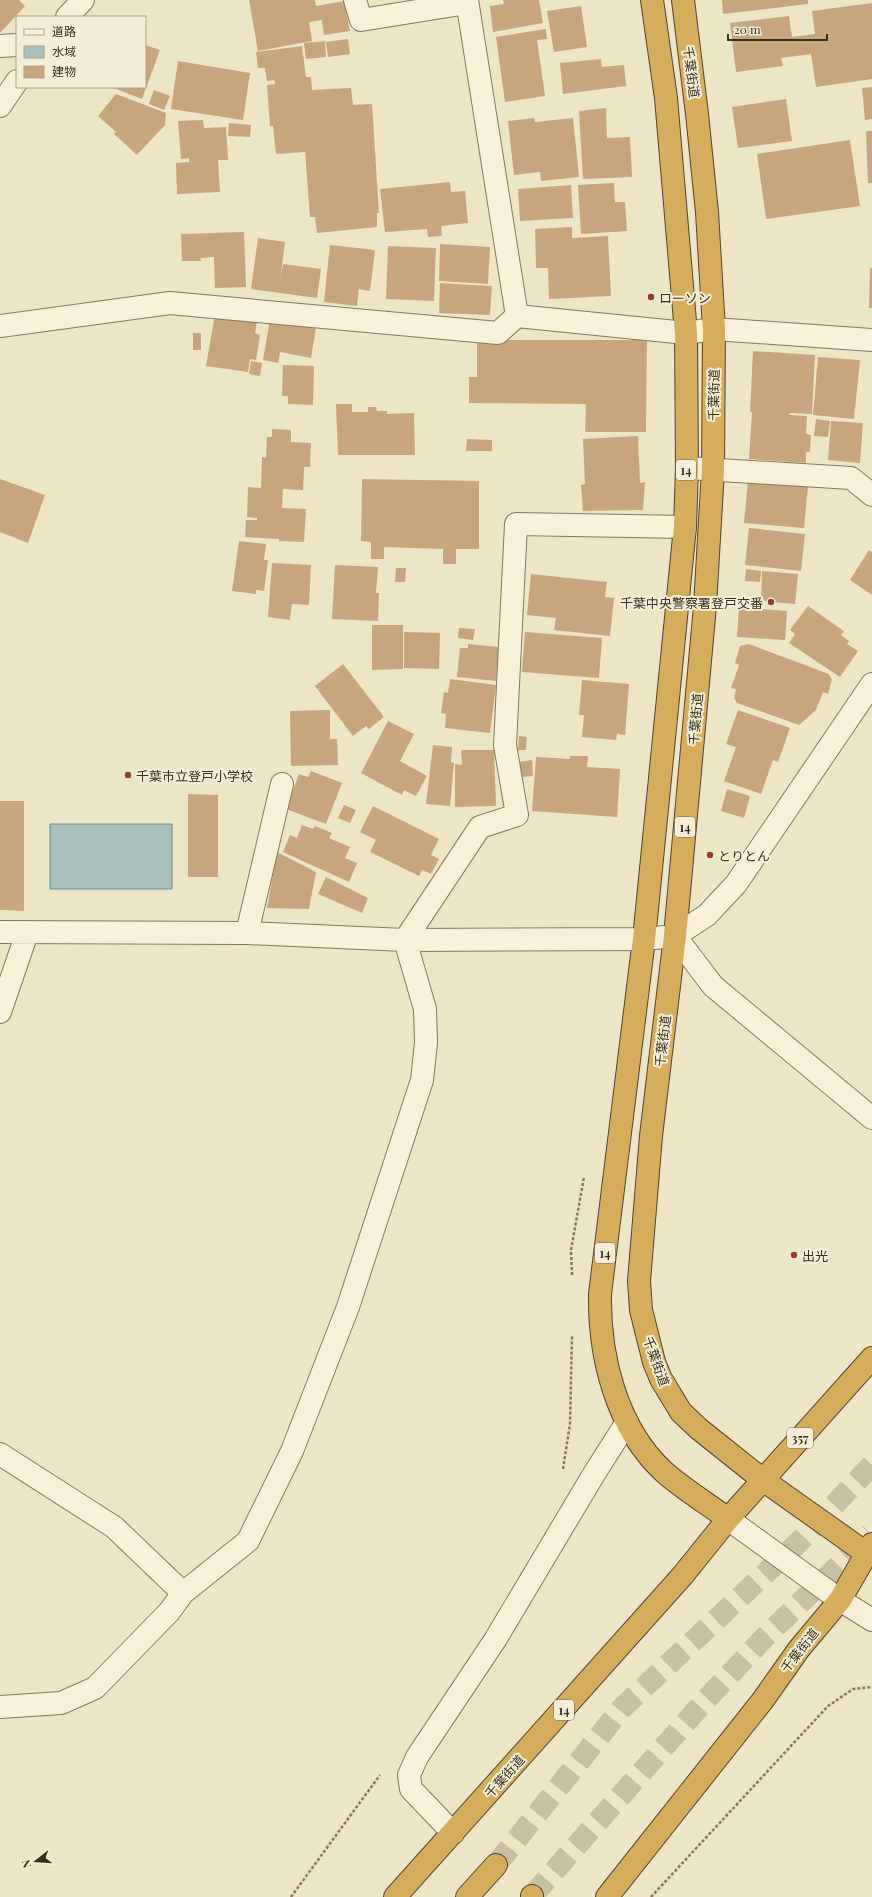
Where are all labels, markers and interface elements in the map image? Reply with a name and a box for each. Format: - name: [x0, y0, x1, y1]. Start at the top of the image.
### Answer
- legend: [16, 16, 146, 88]
- scale bar: [728, 16, 827, 42]
- text: 20 m: [734, 21, 761, 37]
- text: 道路: [52, 23, 76, 39]
- text: 水域: [52, 43, 76, 59]
- street label: 千葉街道: [680, 45, 704, 99]
- text: 建物: [52, 63, 76, 79]
- place label: ローソン: [659, 289, 711, 306]
- marker: ローソン: [646, 292, 656, 302]
- street label: 千葉街道: [704, 369, 722, 421]
- road number: 14: [676, 460, 696, 480]
- place label: 千葉中央警察署登戸交番: [620, 594, 763, 611]
- marker: 千葉中央警察署登戸交番: [766, 597, 776, 607]
- street label: 千葉街道: [684, 692, 706, 746]
- place label: 千葉市立登戸小学校: [136, 767, 253, 784]
- marker: 千葉市立登戸小学校: [123, 770, 133, 780]
- road number: 14: [675, 817, 695, 837]
- place label: とりとん: [718, 847, 770, 864]
- marker: とりとん: [705, 850, 715, 860]
- street label: 千葉街道: [650, 1014, 674, 1068]
- road number: 14: [595, 1243, 615, 1263]
- place label: 出光: [802, 1247, 828, 1264]
- marker: 出光: [789, 1250, 799, 1260]
- street label: 千葉街道: [640, 1334, 674, 1388]
- road number: 357: [787, 1428, 813, 1448]
- street label: 千葉街道: [776, 1624, 822, 1676]
- road number: 14: [554, 1700, 574, 1720]
- street label: 千葉街道: [480, 1751, 528, 1801]
- north arrow: [16, 1841, 56, 1881]
- text: N: [18, 1858, 34, 1870]

